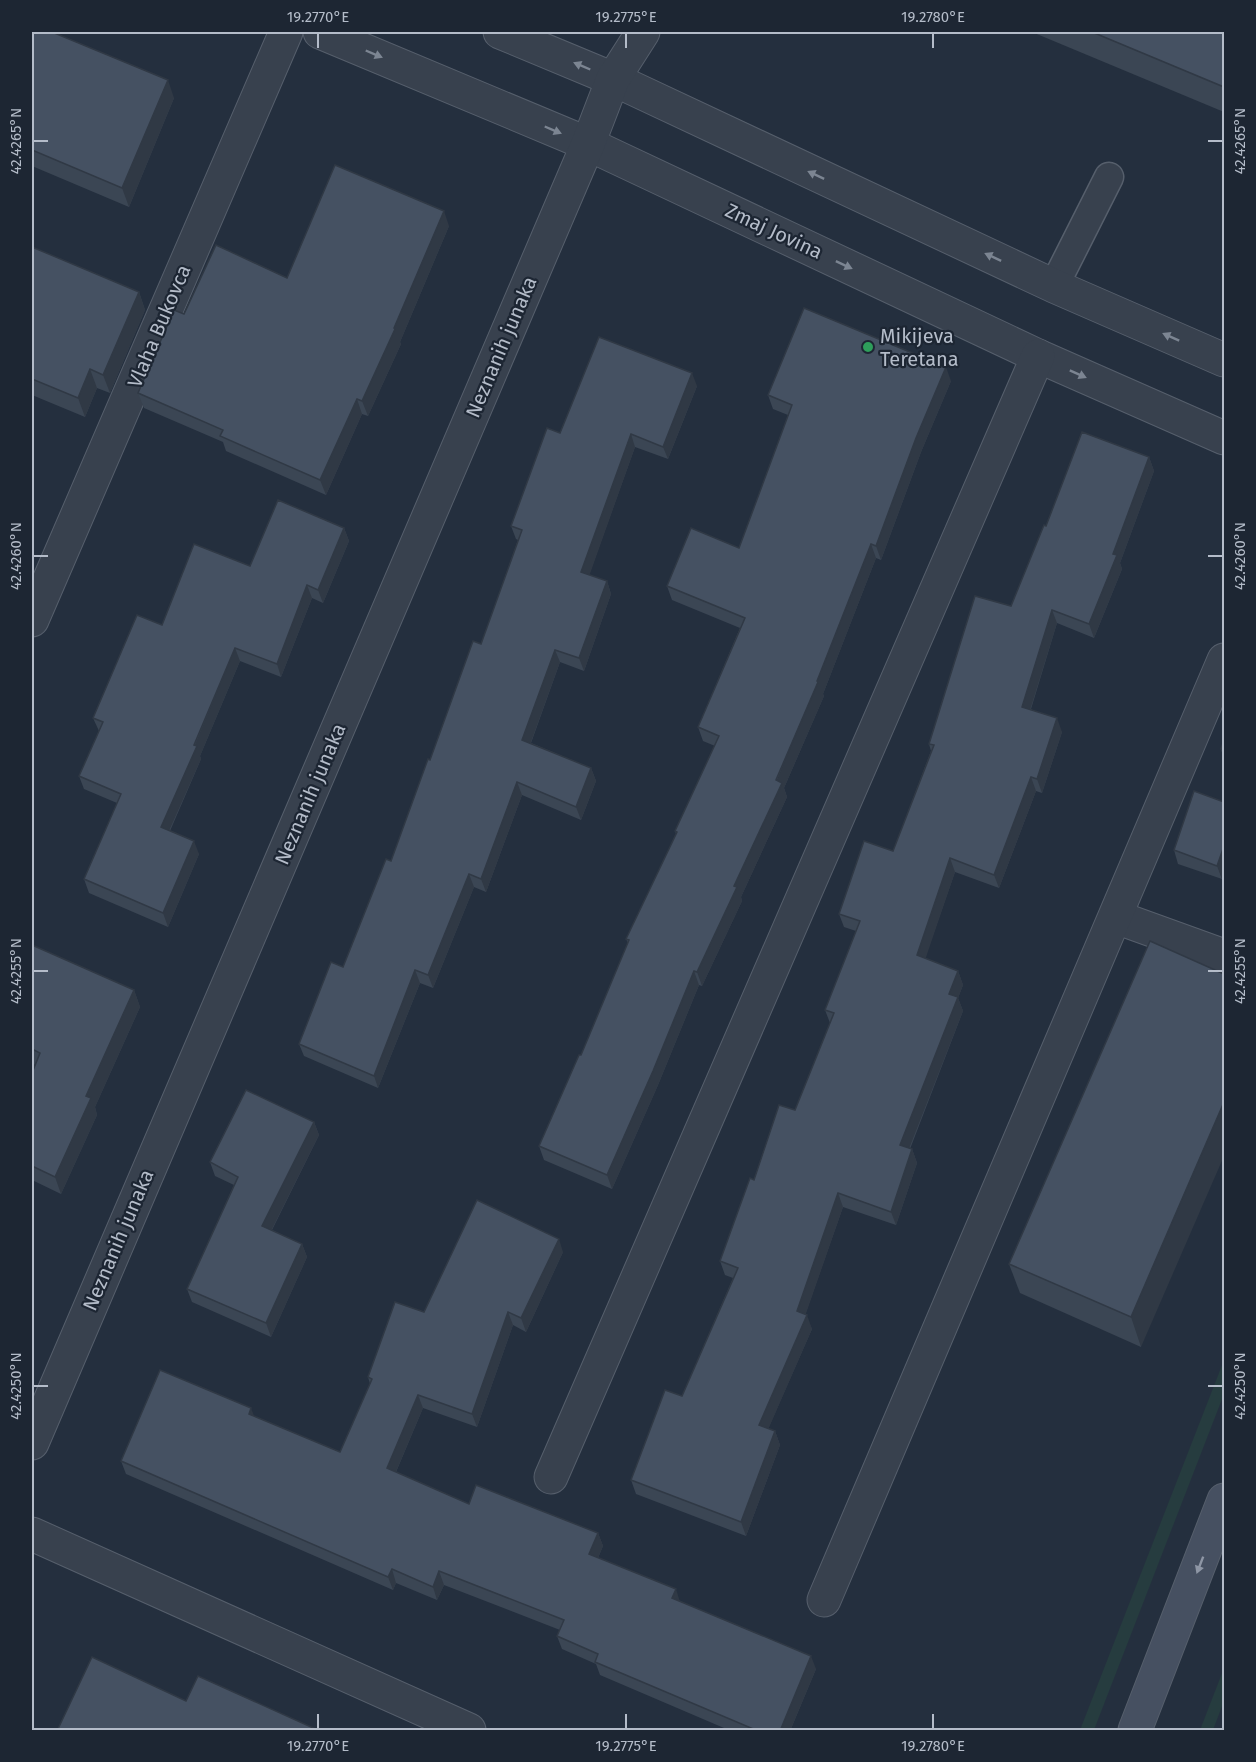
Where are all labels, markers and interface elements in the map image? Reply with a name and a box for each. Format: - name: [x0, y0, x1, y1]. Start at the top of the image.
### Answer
- text: 19.2770°E: [287, 8, 349, 26]
- text: 19.2775°E: [595, 8, 657, 26]
- text: 19.2780°E: [901, 8, 965, 26]
- one-way arrow: [365, 49, 383, 59]
- one-way arrow: [573, 61, 591, 70]
- text: 42.4265°N: [7, 108, 25, 174]
- text: 42.4265°N: [1231, 108, 1249, 174]
- one-way arrow: [545, 125, 562, 134]
- one-way arrow: [808, 170, 825, 179]
- street label: Zmaj Jovina: [722, 198, 826, 264]
- one-way arrow: [984, 253, 1001, 262]
- one-way arrow: [836, 260, 853, 269]
- street label: Vlaha Bukovca: [122, 261, 196, 391]
- street label: Neznanih junaka: [460, 273, 542, 421]
- place label: Mikijeva Teretana: [880, 324, 959, 371]
- one-way arrow: [1162, 332, 1180, 341]
- marker: Mikijeva Teretana: [861, 340, 875, 354]
- one-way arrow: [1070, 369, 1087, 378]
- text: 42.4260°N: [7, 522, 25, 590]
- text: 42.4260°N: [1231, 522, 1249, 590]
- street label: Neznanih junaka: [269, 720, 351, 868]
- text: 42.4255°N: [7, 938, 25, 1004]
- text: 42.4255°N: [1231, 938, 1249, 1004]
- street label: Neznanih junaka: [77, 1166, 159, 1314]
- text: 42.4250°N: [7, 1352, 25, 1420]
- text: 42.4250°N: [1231, 1352, 1249, 1420]
- one-way arrow: [1194, 1556, 1204, 1574]
- text: 19.2770°E: [287, 1737, 349, 1755]
- text: 19.2775°E: [595, 1737, 657, 1755]
- text: 19.2780°E: [901, 1737, 965, 1755]

